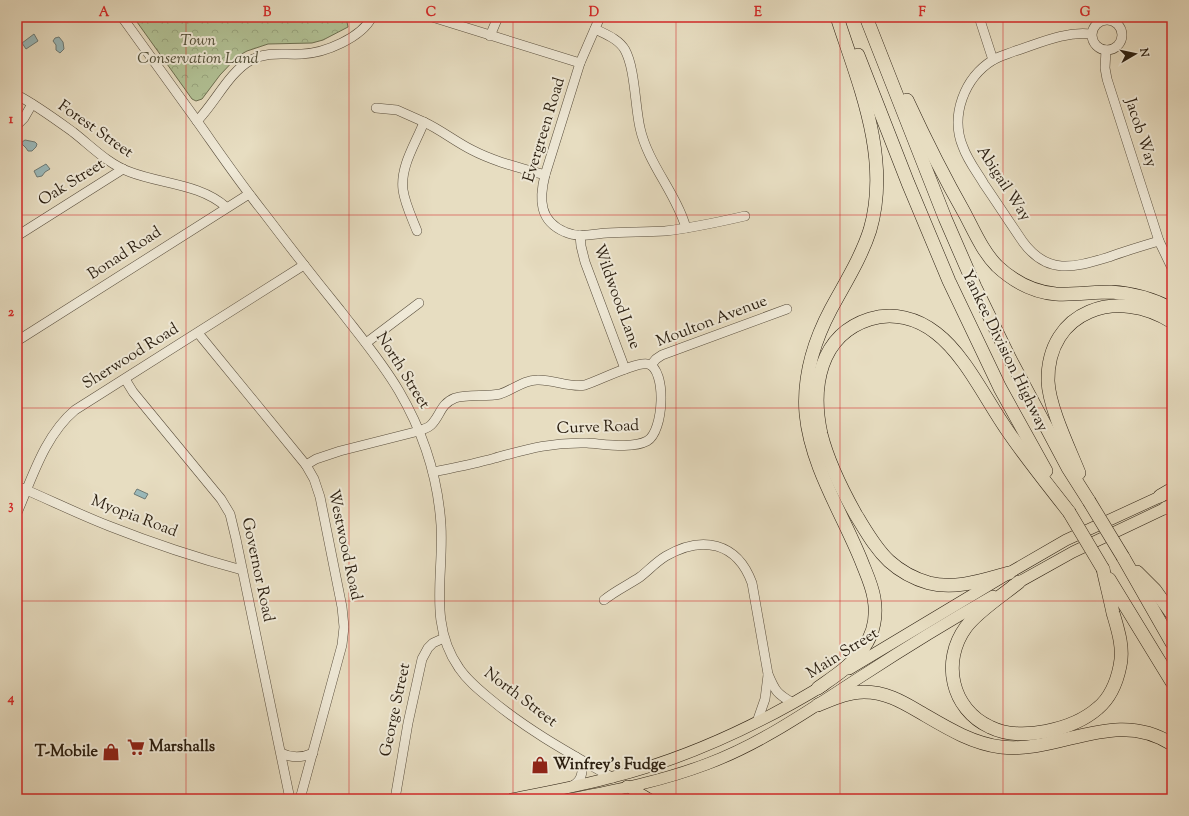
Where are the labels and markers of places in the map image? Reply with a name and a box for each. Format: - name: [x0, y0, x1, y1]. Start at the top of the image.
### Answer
- place label: Marshalls: [149, 736, 215, 759]
- supermarket icon: Marshalls: [126, 737, 146, 757]
- place label: T-Mobile: [35, 741, 99, 764]
- shop icon: T-Mobile: [101, 742, 121, 762]
- place label: Winfrey's Fudge: [553, 754, 666, 777]
- shop icon: Winfrey's Fudge: [530, 755, 550, 775]

